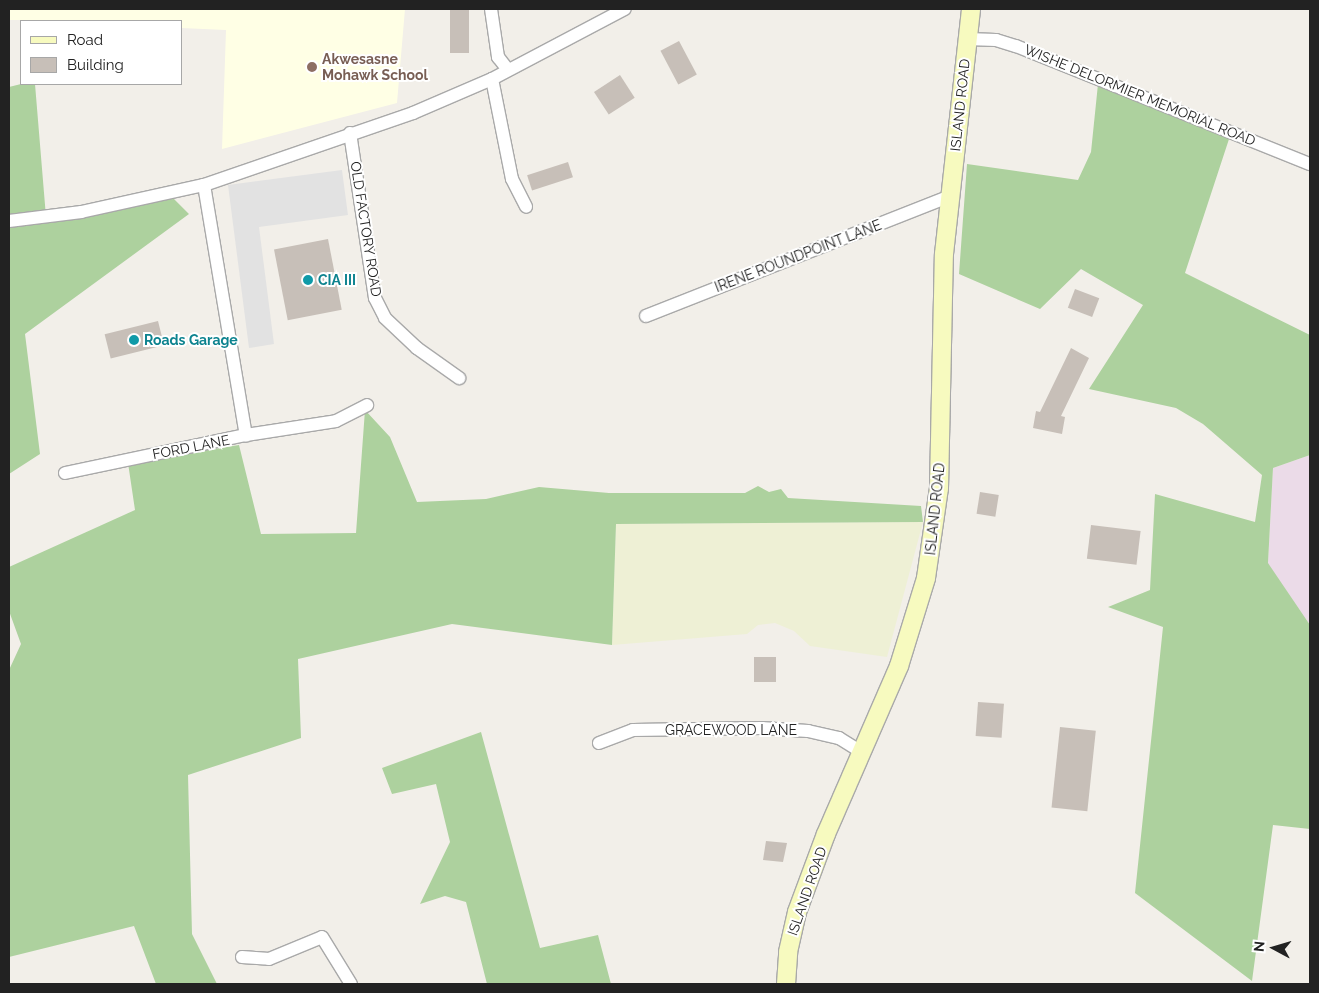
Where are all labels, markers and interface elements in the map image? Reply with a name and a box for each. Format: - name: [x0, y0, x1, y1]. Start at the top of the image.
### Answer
- legend: [20, 20, 182, 85]
- text: Road: [67, 31, 103, 49]
- street label: WISHE DELORMIER MEMORIAL ROAD: [1022, 41, 1258, 149]
- place label: Akwesasne Mohawk School: [322, 51, 428, 84]
- text: Building: [67, 56, 124, 74]
- street label: ISLAND ROAD: [947, 58, 973, 152]
- marker: Akwesasne Mohawk School: [306, 61, 318, 73]
- street label: OLD FACTORY ROAD: [347, 160, 385, 298]
- street label: IRENE ROUNDPOINT LANE: [712, 216, 884, 296]
- place label: CIA III: [318, 272, 356, 288]
- marker: CIA III: [302, 274, 314, 286]
- place label: Roads Garage: [144, 332, 238, 348]
- marker: Roads Garage: [128, 334, 140, 346]
- street label: FORD LANE: [151, 431, 231, 463]
- street label: ISLAND ROAD: [922, 462, 948, 556]
- street label: GRACEWOOD LANE: [665, 722, 797, 738]
- street label: ISLAND ROAD: [784, 844, 830, 938]
- north arrow: [1249, 923, 1299, 973]
- text: N: [1251, 940, 1268, 953]

